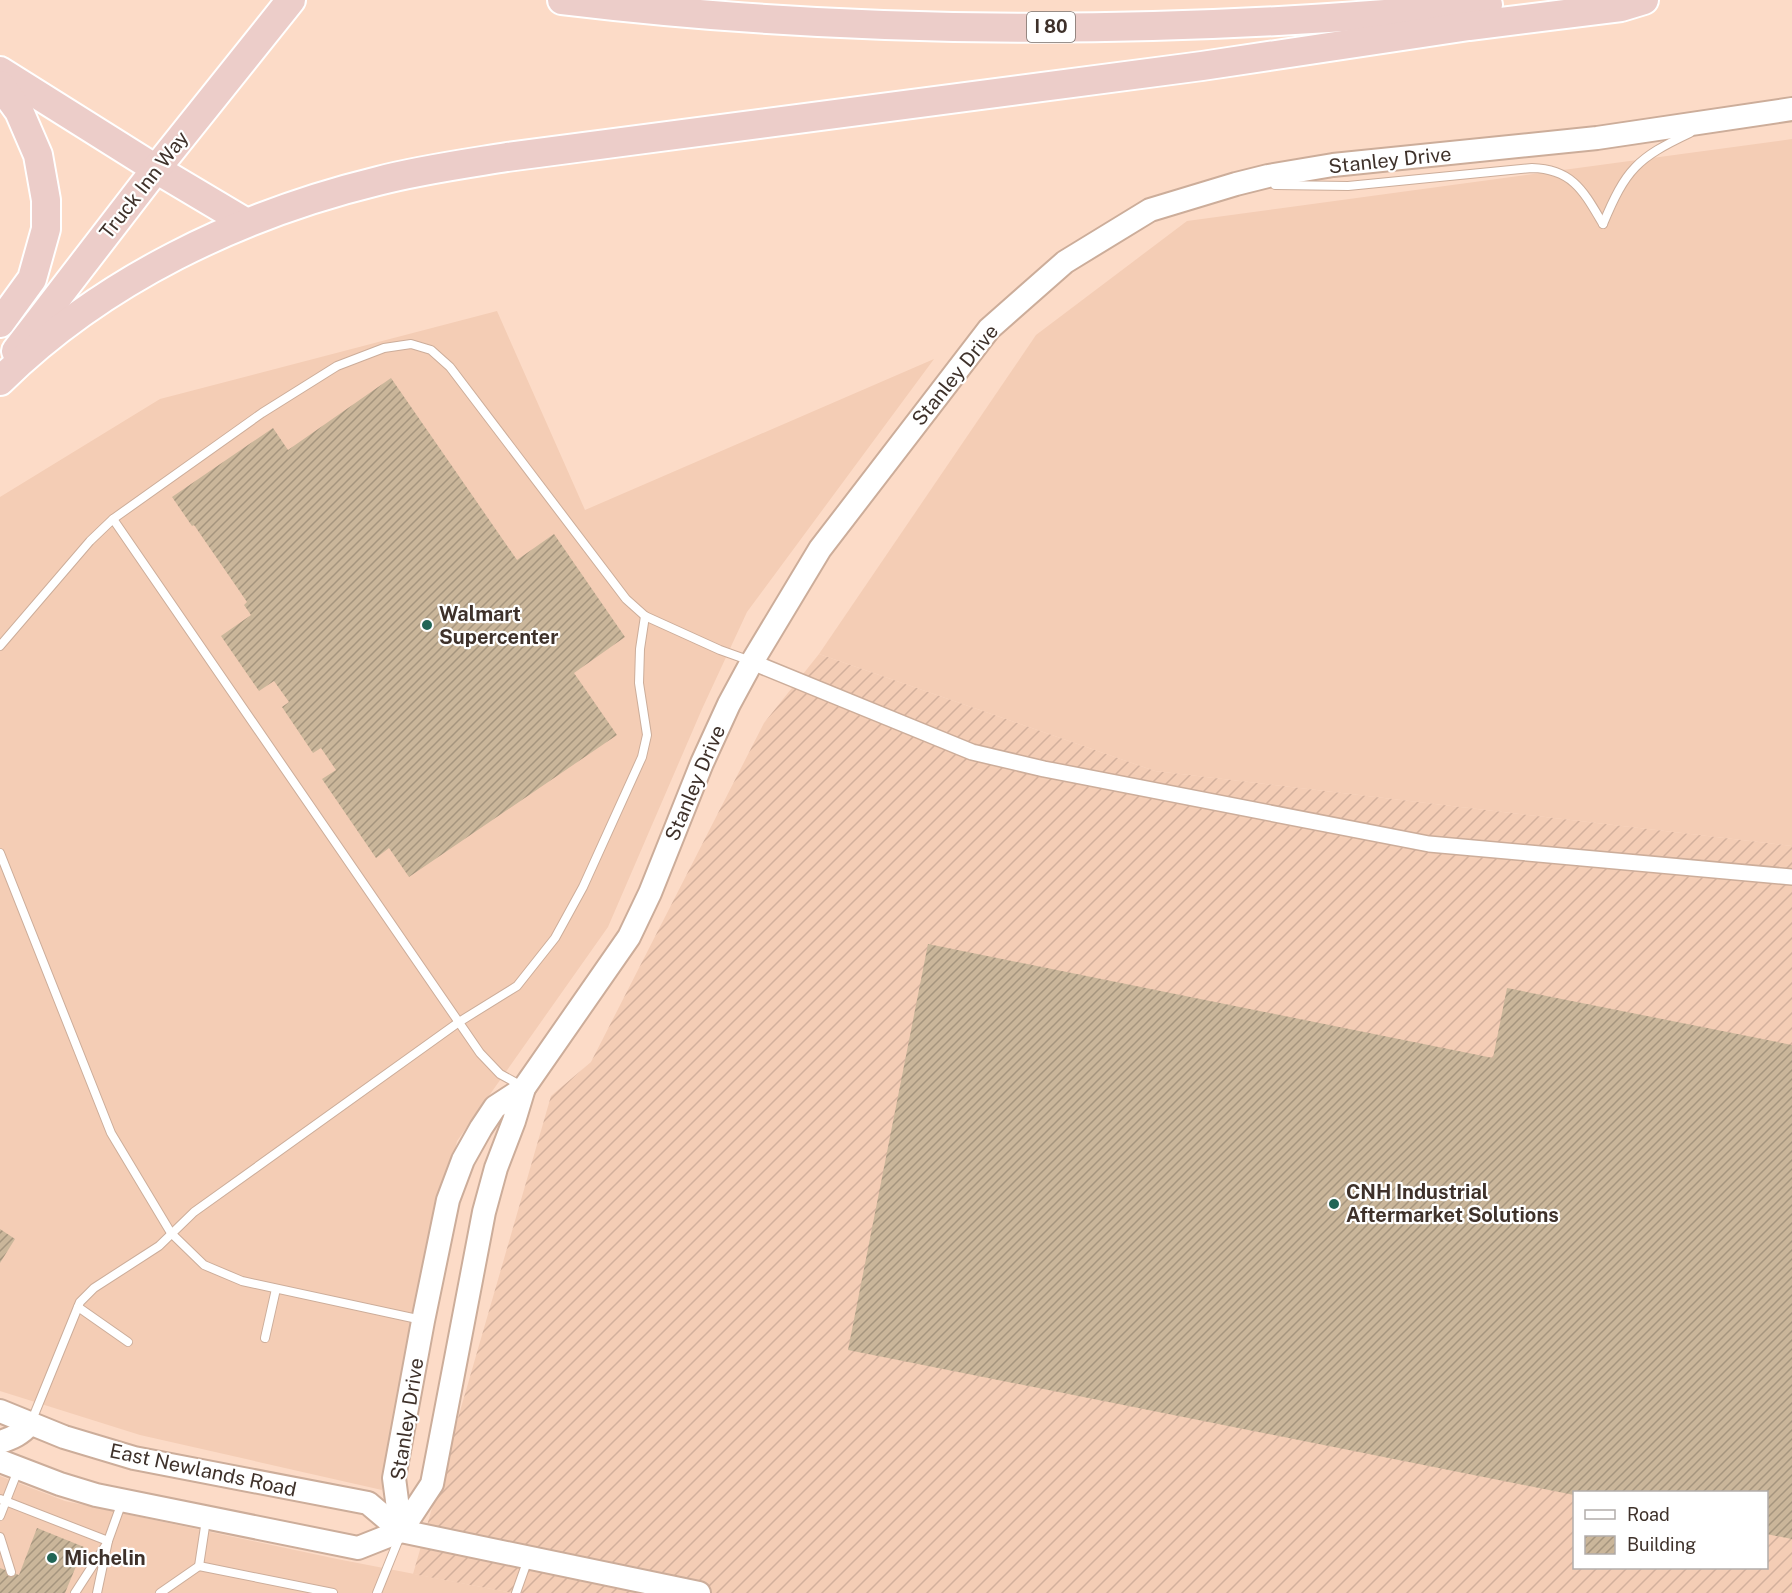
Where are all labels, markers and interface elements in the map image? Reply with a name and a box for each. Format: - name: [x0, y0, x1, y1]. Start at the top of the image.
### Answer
- road number: I 80: [1027, 12, 1075, 42]
- street label: Truck Inn Way: [94, 126, 194, 244]
- street label: Stanley Drive: [1327, 142, 1453, 178]
- street label: Stanley Drive: [907, 319, 1003, 431]
- place label: Walmart Supercenter: [439, 602, 558, 649]
- marker: Walmart Supercenter: [420, 618, 434, 632]
- street label: Stanley Drive: [660, 722, 730, 844]
- place label: CNH Industrial Aftermarket Solutions: [1346, 1180, 1559, 1227]
- marker: CNH Industrial Aftermarket Solutions: [1327, 1197, 1341, 1211]
- street label: Stanley Drive: [385, 1356, 429, 1482]
- street label: East Newlands Road: [107, 1438, 299, 1502]
- legend: [1573, 1491, 1768, 1569]
- text: Road: [1627, 1504, 1670, 1525]
- text: Building: [1627, 1534, 1696, 1555]
- place label: Michelin: [64, 1546, 146, 1570]
- marker: Michelin: [45, 1551, 59, 1565]

